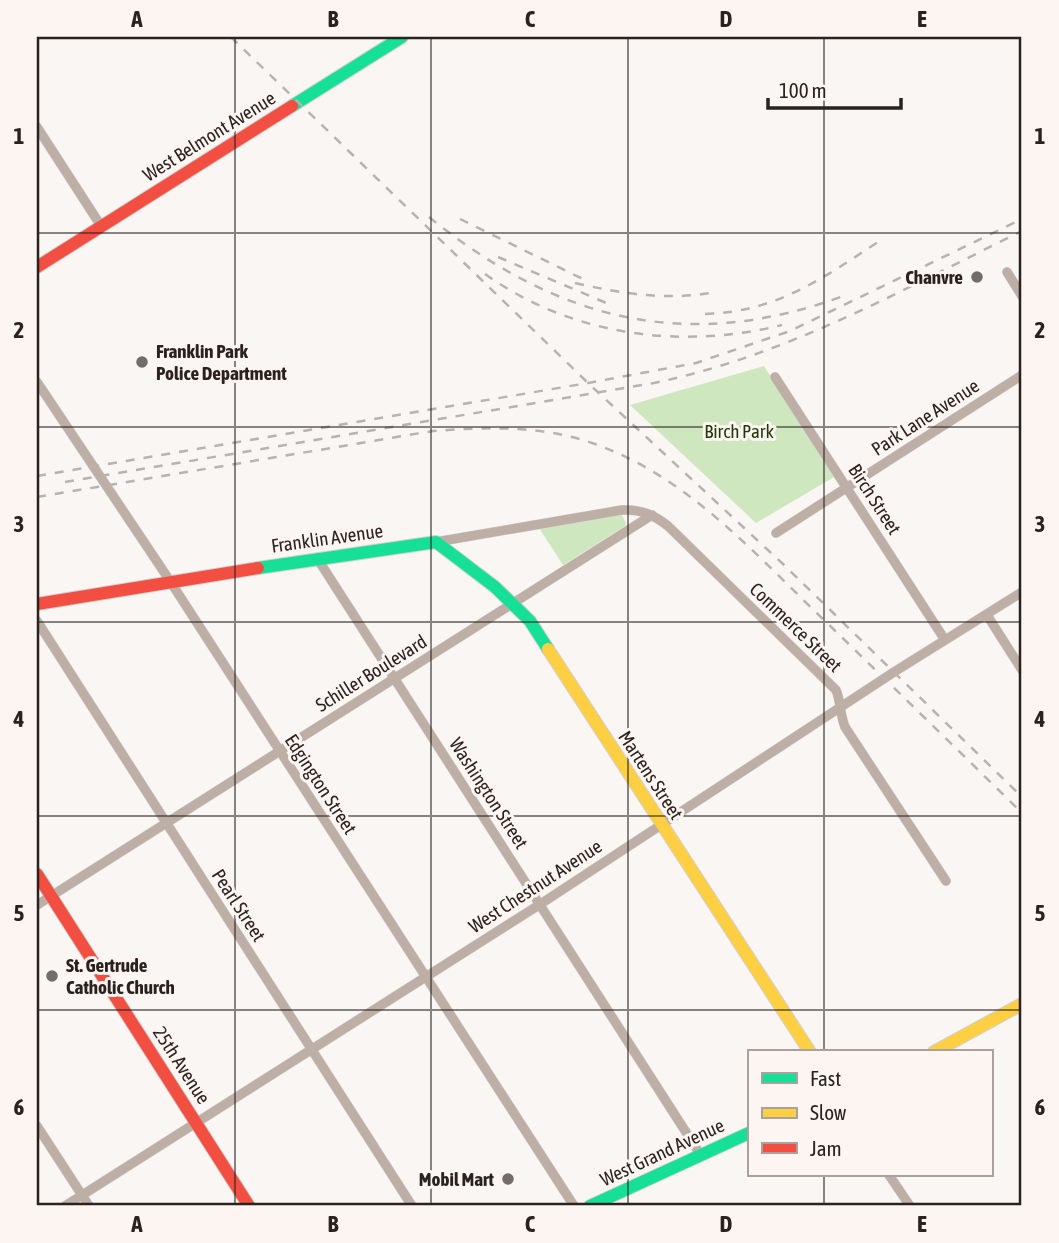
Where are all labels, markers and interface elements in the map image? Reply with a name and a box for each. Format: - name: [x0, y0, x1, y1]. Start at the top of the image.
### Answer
- text: A: [130, 6, 143, 32]
- text: B: [328, 6, 339, 32]
- text: C: [525, 6, 536, 32]
- text: D: [720, 6, 733, 32]
- text: E: [917, 6, 927, 32]
- scale bar: [768, 66, 902, 110]
- text: 100 m: [779, 78, 827, 102]
- street label: West Belmont Avenue: [139, 86, 279, 186]
- text: 1: [14, 123, 25, 149]
- text: 1: [1035, 123, 1046, 149]
- place label: Chanvre: [905, 266, 963, 288]
- marker: Chanvre: [969, 269, 985, 285]
- text: 2: [14, 317, 24, 343]
- text: 2: [1035, 317, 1045, 343]
- place label: Franklin Park Police Department: [156, 340, 287, 384]
- marker: Franklin Park Police Department: [134, 354, 150, 370]
- street label: Park Lane Avenue: [867, 374, 983, 460]
- park label: Birch Park: [704, 420, 774, 442]
- street label: Birch Street: [844, 460, 906, 538]
- text: 3: [14, 511, 24, 537]
- text: 3: [1035, 511, 1045, 537]
- street label: Franklin Avenue: [270, 519, 384, 557]
- street label: Commerce Street: [746, 578, 846, 676]
- street label: Schiller Boulevard: [311, 630, 431, 716]
- text: 4: [13, 706, 25, 732]
- text: 4: [1034, 706, 1046, 732]
- street label: Martens Street: [614, 727, 688, 823]
- street label: Edgington Street: [281, 730, 361, 838]
- street label: Washington Street: [445, 734, 533, 852]
- street label: West Chestnut Avenue: [464, 835, 606, 937]
- street label: Pearl Street: [208, 865, 270, 945]
- text: 5: [14, 900, 25, 926]
- text: 5: [1035, 900, 1046, 926]
- place label: St. Gertrude Catholic Church: [66, 954, 175, 998]
- marker: St. Gertrude Catholic Church: [44, 968, 60, 984]
- street label: 25th Avenue: [149, 1022, 215, 1108]
- legend: [748, 1050, 992, 1176]
- text: Fast: [810, 1066, 841, 1090]
- text: 6: [14, 1094, 25, 1120]
- text: 6: [1035, 1094, 1046, 1120]
- text: Slow: [810, 1100, 847, 1124]
- street label: West Grand Avenue: [597, 1114, 727, 1190]
- text: Jam: [810, 1136, 842, 1160]
- place label: Mobil Mart: [419, 1168, 495, 1190]
- marker: Mobil Mart: [500, 1171, 516, 1187]
- text: A: [130, 1211, 143, 1237]
- text: B: [328, 1211, 339, 1237]
- text: C: [525, 1211, 536, 1237]
- text: D: [720, 1211, 733, 1237]
- text: E: [917, 1211, 927, 1237]

